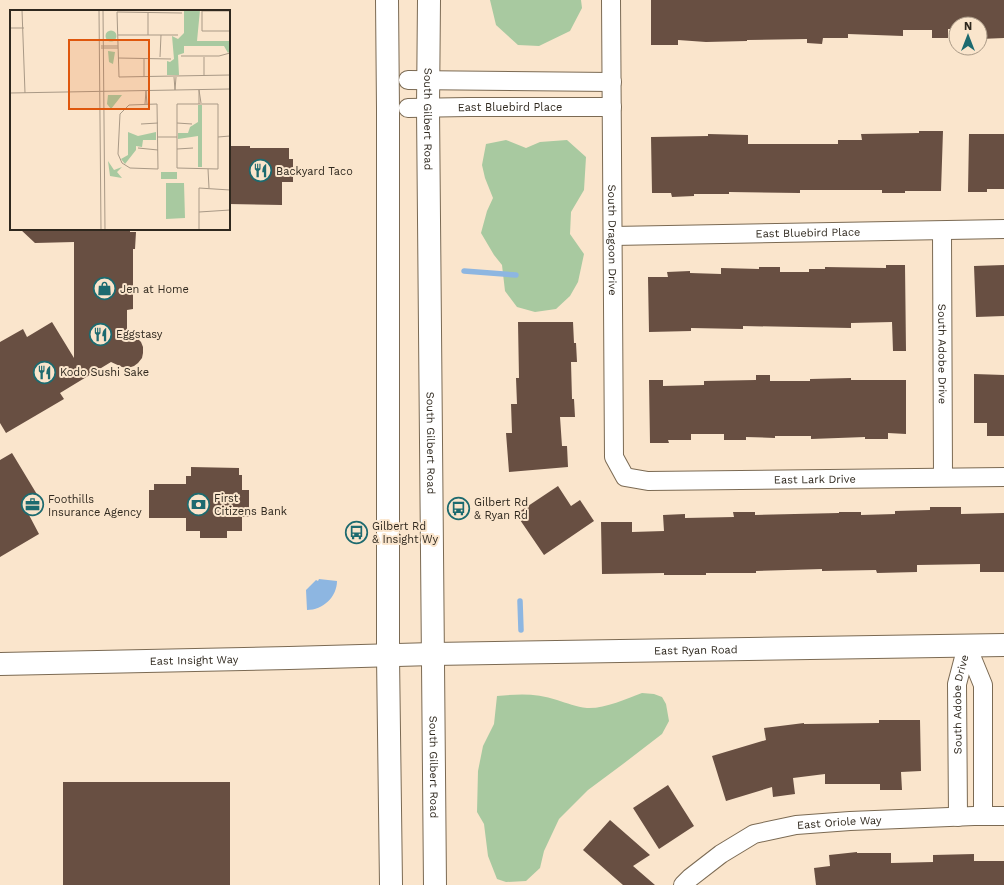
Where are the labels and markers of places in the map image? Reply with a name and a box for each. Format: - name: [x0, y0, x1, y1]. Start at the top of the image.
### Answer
- restaurant icon: Backyard Taco: [248, 158, 274, 184]
- place label: Backyard Taco: [276, 165, 353, 178]
- shop icon: Jen at Home: [91, 276, 117, 302]
- place label: Jen at Home: [120, 283, 189, 296]
- restaurant icon: Eggstasy: [88, 321, 114, 347]
- place label: Eggstasy: [116, 328, 163, 341]
- restaurant icon: Kodo Sushi Sake: [32, 359, 58, 385]
- place label: Kodo Sushi Sake: [60, 366, 149, 379]
- bank icon: First Citizens Bank: [186, 491, 212, 517]
- office icon: Foothills Insurance Agency: [20, 492, 46, 518]
- place label: First Citizens Bank: [214, 492, 287, 518]
- place label: Foothills Insurance Agency: [48, 493, 142, 519]
- bus stop icon: Gilbert Rd & Ryan Rd: [446, 495, 472, 521]
- place label: Gilbert Rd & Ryan Rd: [474, 496, 528, 522]
- bus stop icon: Gilbert Rd & Insight Wy: [343, 519, 369, 545]
- place label: Gilbert Rd & Insight Wy: [372, 520, 439, 546]

